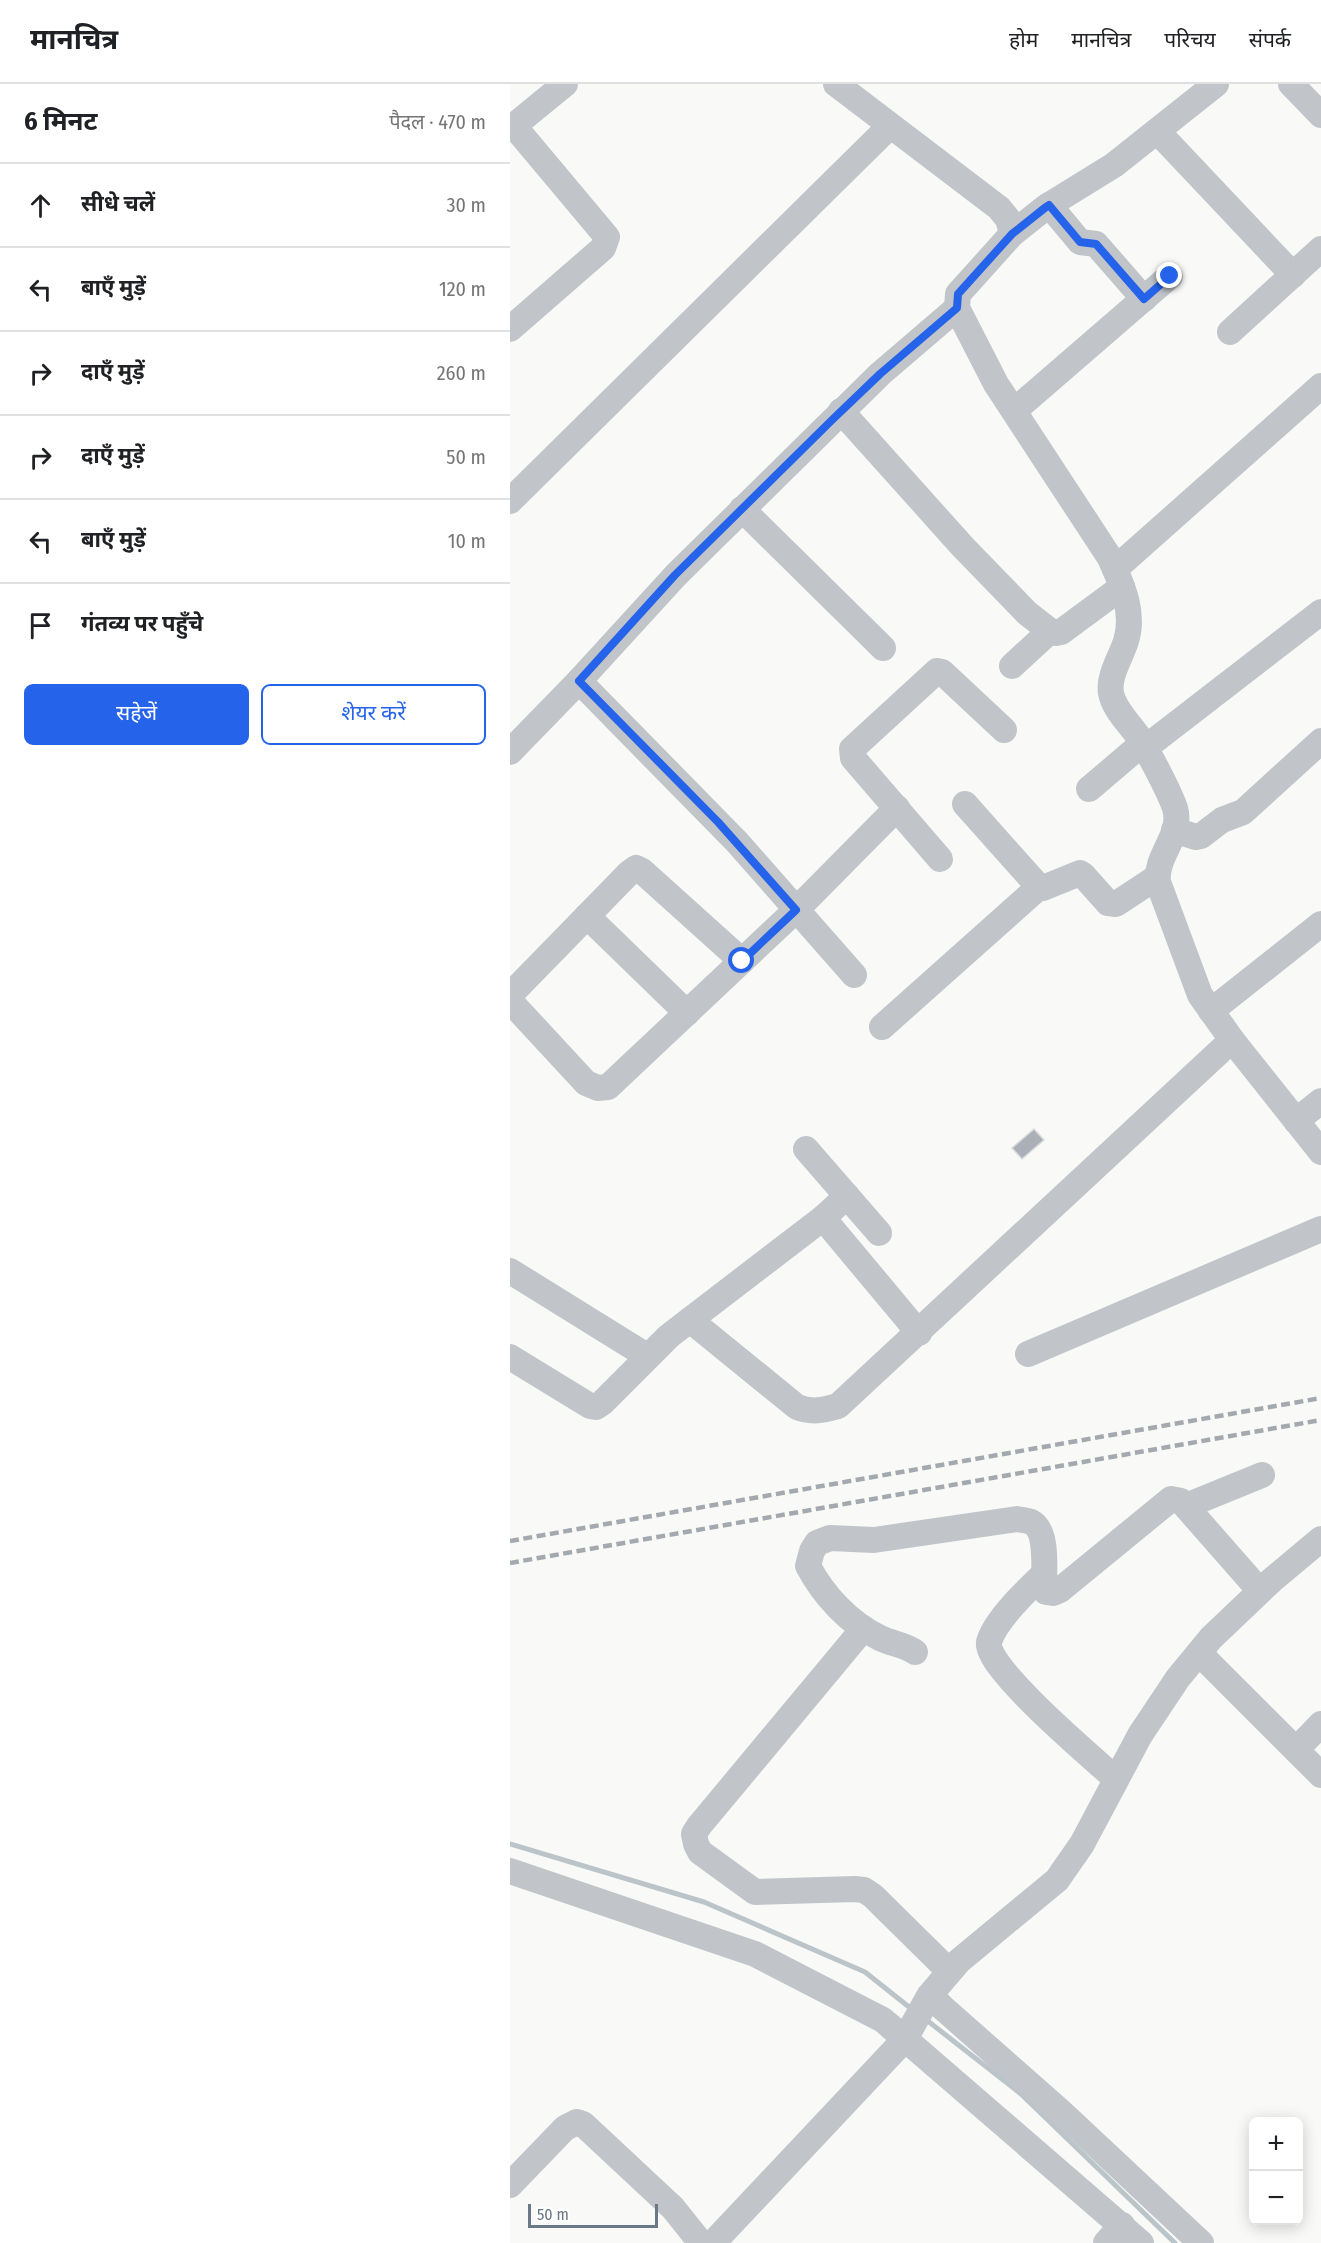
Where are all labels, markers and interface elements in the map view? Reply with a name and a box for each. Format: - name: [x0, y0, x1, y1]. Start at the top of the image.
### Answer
- text: मानचित्र: [30, 23, 118, 56]
- text: होम: [1009, 27, 1038, 53]
- text: मानचित्र: [1071, 27, 1131, 53]
- text: परिचय: [1164, 27, 1216, 53]
- text: संपर्क: [1249, 27, 1291, 53]
- text: 6 मिनट: [24, 106, 98, 137]
- text: पैदल · 470 m: [389, 110, 486, 134]
- icon: ahead: [24, 189, 57, 222]
- text: सीधे चलें: [81, 190, 155, 217]
- text: 30 m: [446, 193, 486, 217]
- route end: [1156, 262, 1182, 288]
- icon: left: [24, 273, 57, 306]
- text: बाएँ मुड़ें: [81, 274, 146, 301]
- text: 120 m: [439, 277, 486, 301]
- icon: right: [24, 357, 57, 390]
- text: दाएँ मुड़ें: [81, 358, 145, 385]
- text: 260 m: [437, 361, 486, 385]
- icon: right: [24, 441, 57, 474]
- text: दाएँ मुड़ें: [81, 442, 145, 469]
- text: 50 m: [446, 445, 486, 469]
- icon: left: [24, 525, 57, 558]
- text: बाएँ मुड़ें: [81, 526, 146, 553]
- text: 10 m: [448, 529, 486, 553]
- icon: arrive: [24, 609, 57, 642]
- text: गंतव्य पर पहुँचे: [81, 610, 203, 637]
- button: सहेजें: [24, 684, 249, 745]
- button: शेयर करें: [261, 684, 486, 745]
- route start: [728, 947, 754, 973]
- map controls: [1249, 2117, 1303, 2225]
- button: +: [1249, 2117, 1303, 2171]
- button: −: [1249, 2171, 1303, 2225]
- scale bar: [528, 2201, 658, 2228]
- text: 50 m: [537, 2205, 569, 2224]

